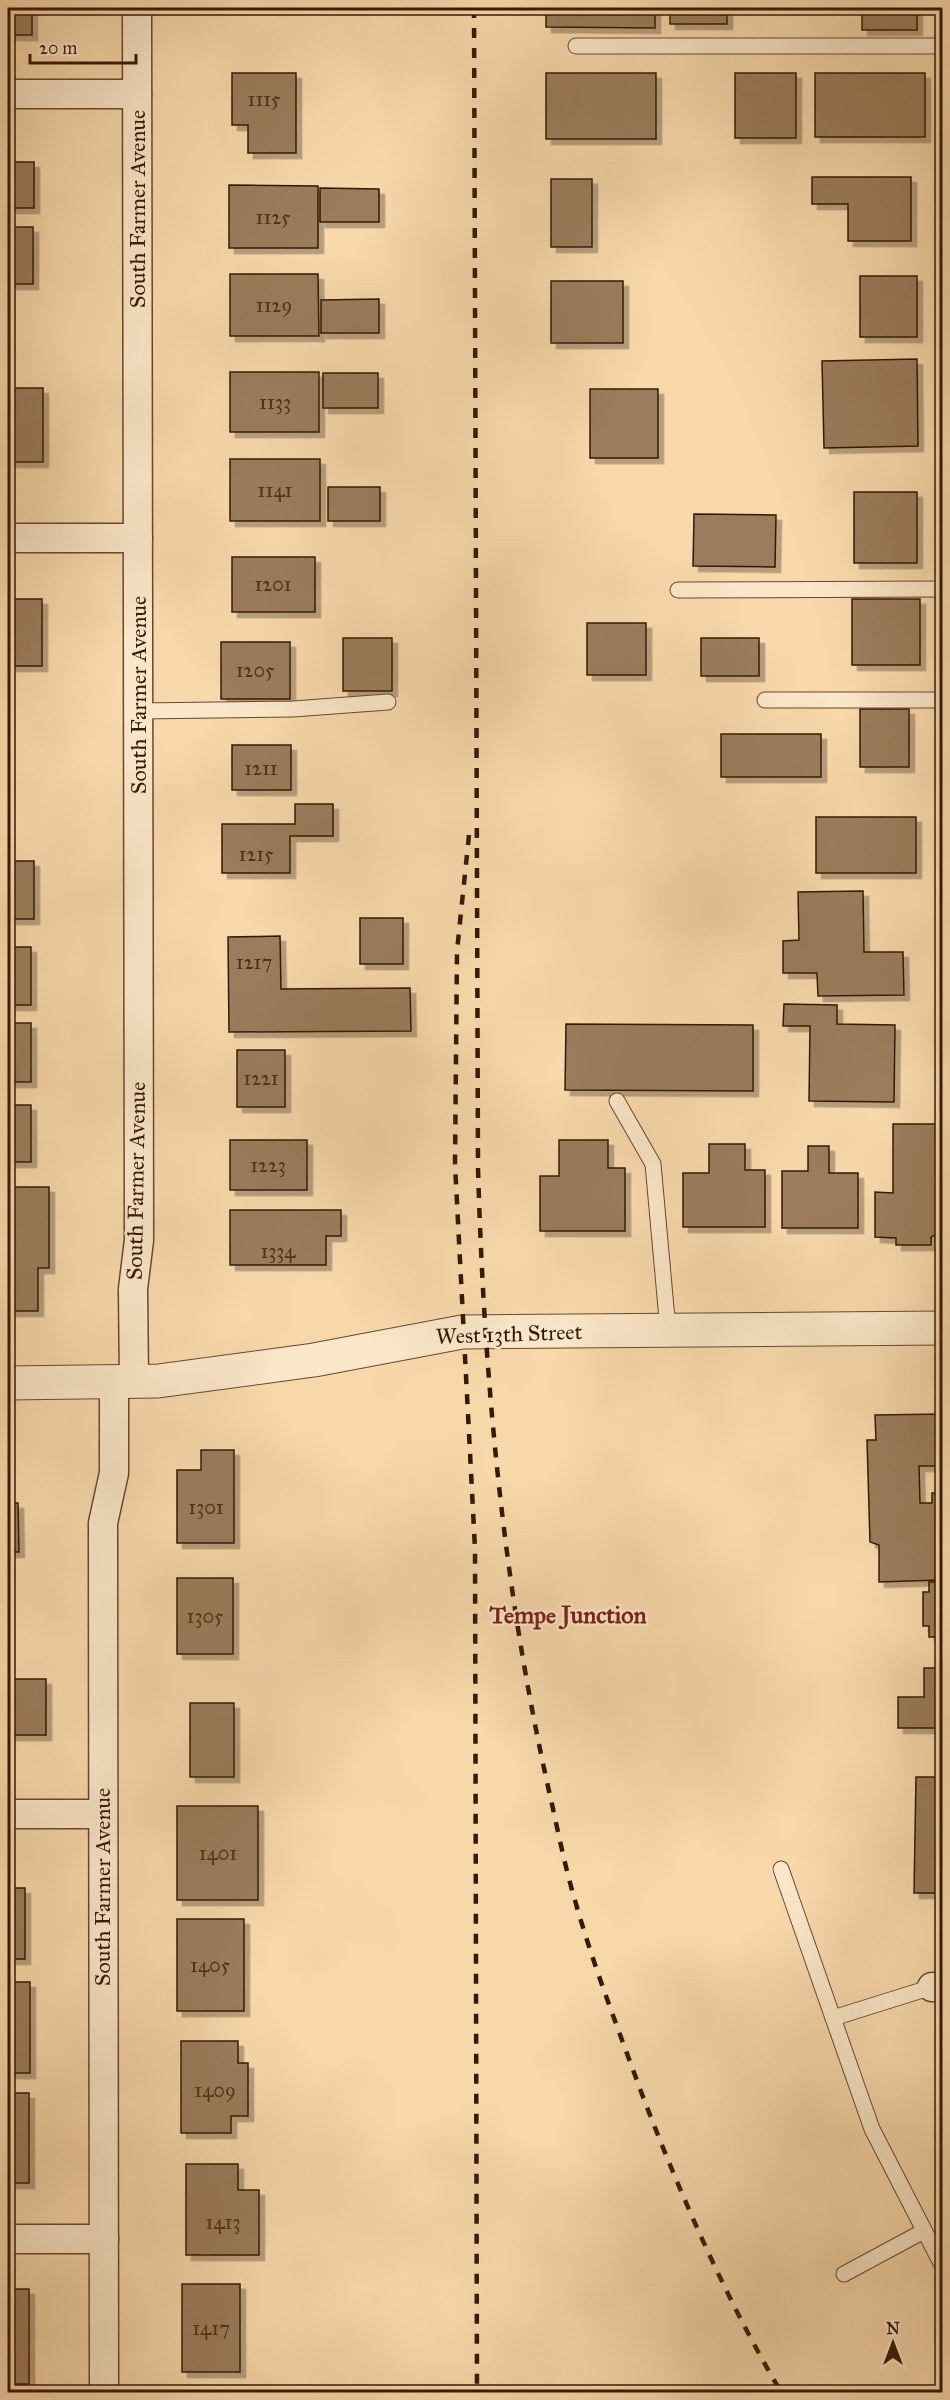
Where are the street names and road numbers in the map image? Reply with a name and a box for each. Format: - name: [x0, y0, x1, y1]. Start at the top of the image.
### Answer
- street label: South Farmer Avenue: [124, 110, 151, 308]
- street label: South Farmer Avenue: [125, 596, 152, 794]
- street label: South Farmer Avenue: [121, 1082, 151, 1280]
- street label: West 13th Street: [435, 1318, 583, 1350]
- street label: South Farmer Avenue: [89, 1788, 116, 1986]

